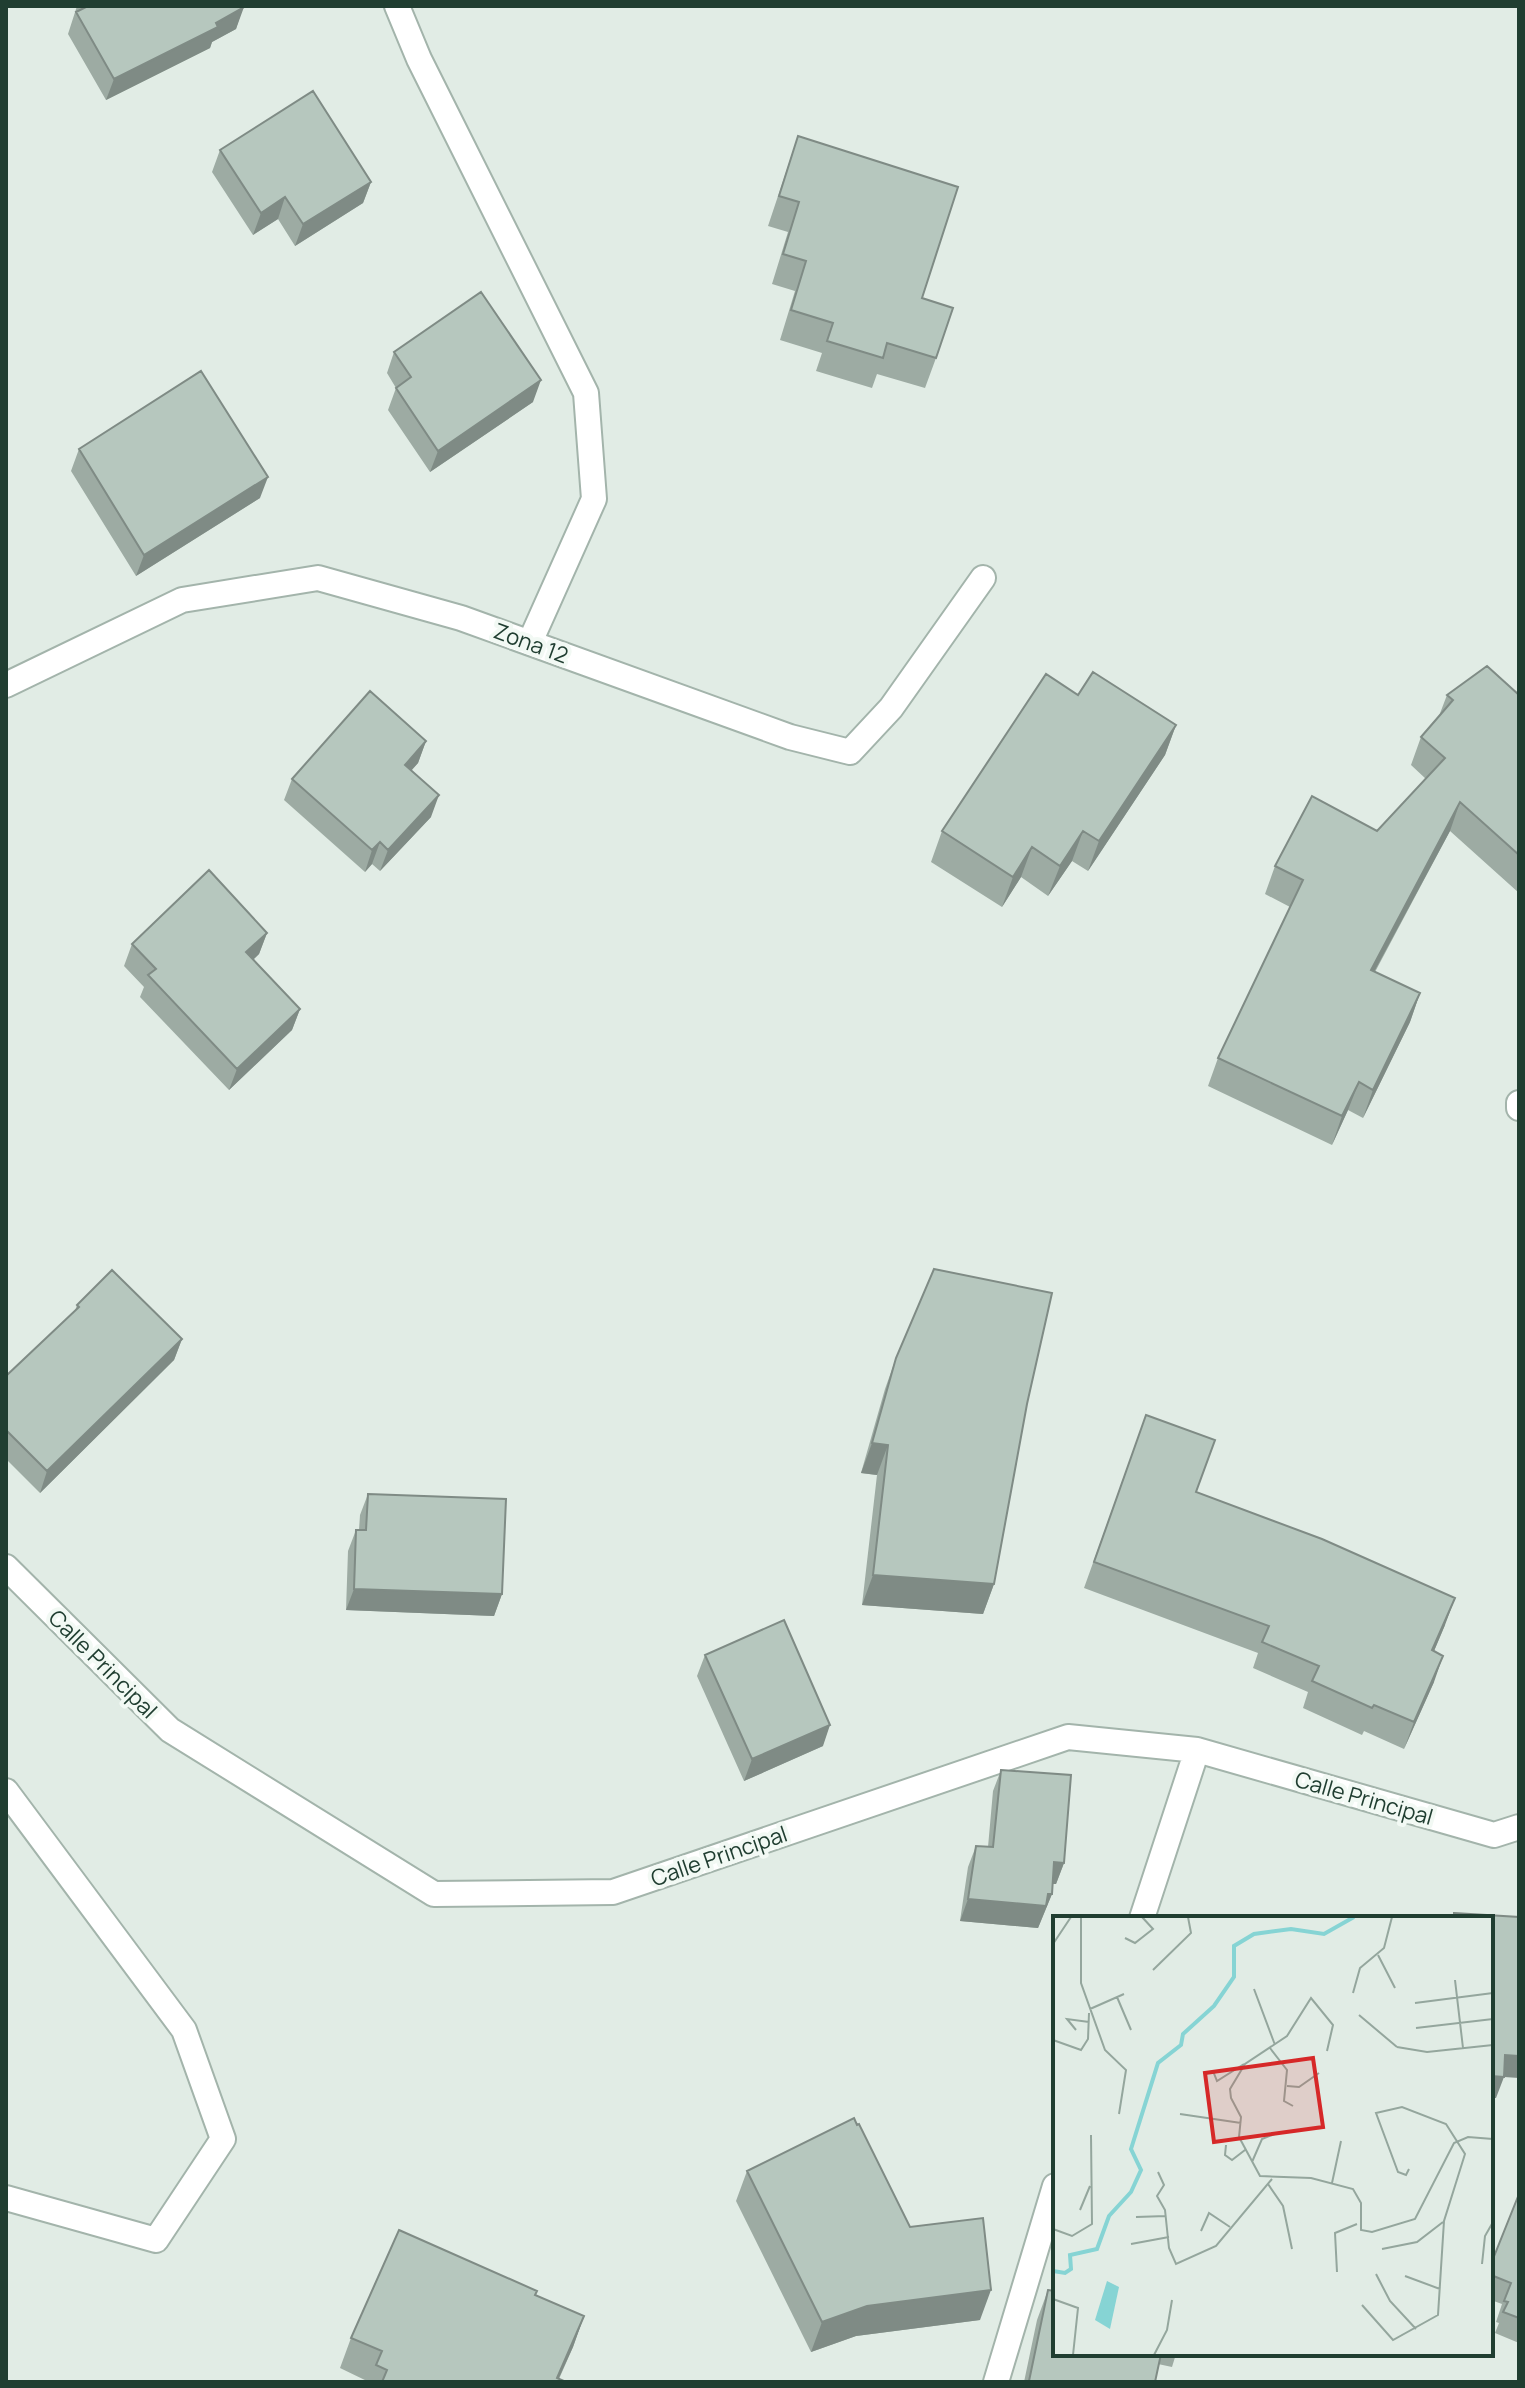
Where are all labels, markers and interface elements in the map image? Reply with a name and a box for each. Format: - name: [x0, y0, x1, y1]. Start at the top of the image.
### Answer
- street label: Zona 12: [490, 616, 572, 670]
- street label: Calle Principal: [42, 1603, 164, 1725]
- street label: Calle Principal: [1292, 1764, 1436, 1832]
- street label: Calle Principal: [647, 1819, 791, 1893]
- inset map: [1053, 1916, 1493, 2356]

